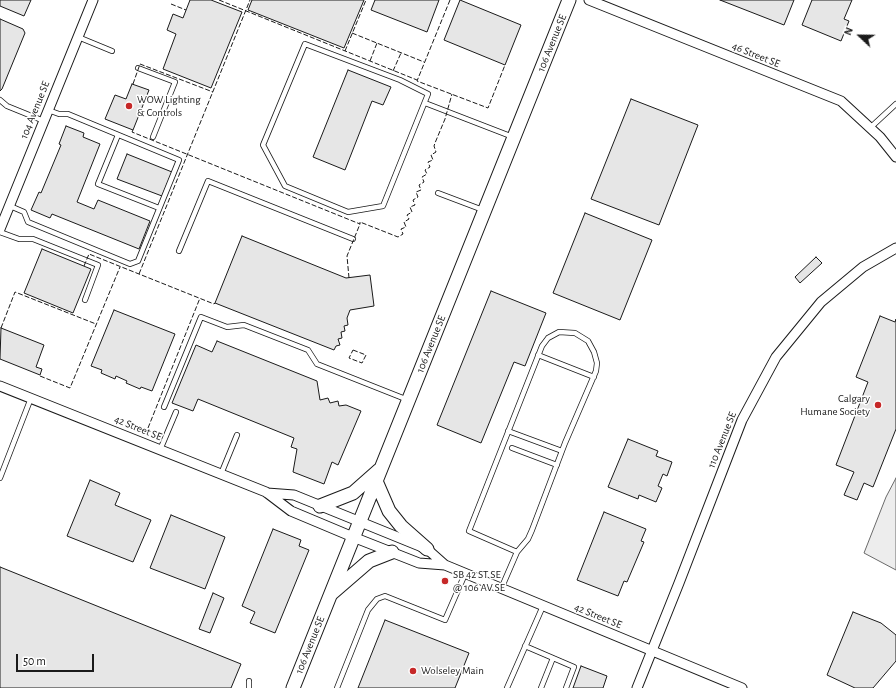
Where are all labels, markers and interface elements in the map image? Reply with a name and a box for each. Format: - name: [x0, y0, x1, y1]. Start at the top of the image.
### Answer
- street label: 106 Avenue SE: [534, 12, 570, 74]
- north arrow: [840, 16, 880, 56]
- text: N: [842, 26, 855, 37]
- street label: 46 Street SE: [730, 39, 782, 71]
- street label: 104 Avenue SE: [17, 79, 53, 141]
- place label: WOW Lighting & Controls: [137, 93, 201, 119]
- marker: WOW Lighting & Controls: [124, 101, 134, 111]
- street label: 106 Avenue SE: [413, 313, 449, 375]
- place label: Calgary Humane Society: [800, 392, 870, 418]
- marker: Calgary Humane Society: [873, 400, 883, 410]
- street label: 110 Avenue SE: [705, 410, 739, 470]
- street label: 42 Street SE: [112, 412, 164, 444]
- place label: SB 42 ST SE @ 106 AV SE: [453, 568, 505, 594]
- marker: SB 42 ST SE @ 106 AV SE: [440, 576, 450, 586]
- street label: 42 Street SE: [572, 600, 624, 632]
- street label: 106 Avenue SE: [292, 614, 328, 676]
- scale bar: [18, 646, 96, 672]
- text: 50 m: [23, 655, 46, 667]
- place label: Wolseley Main: [421, 664, 484, 678]
- marker: Wolseley Main: [408, 666, 418, 676]

